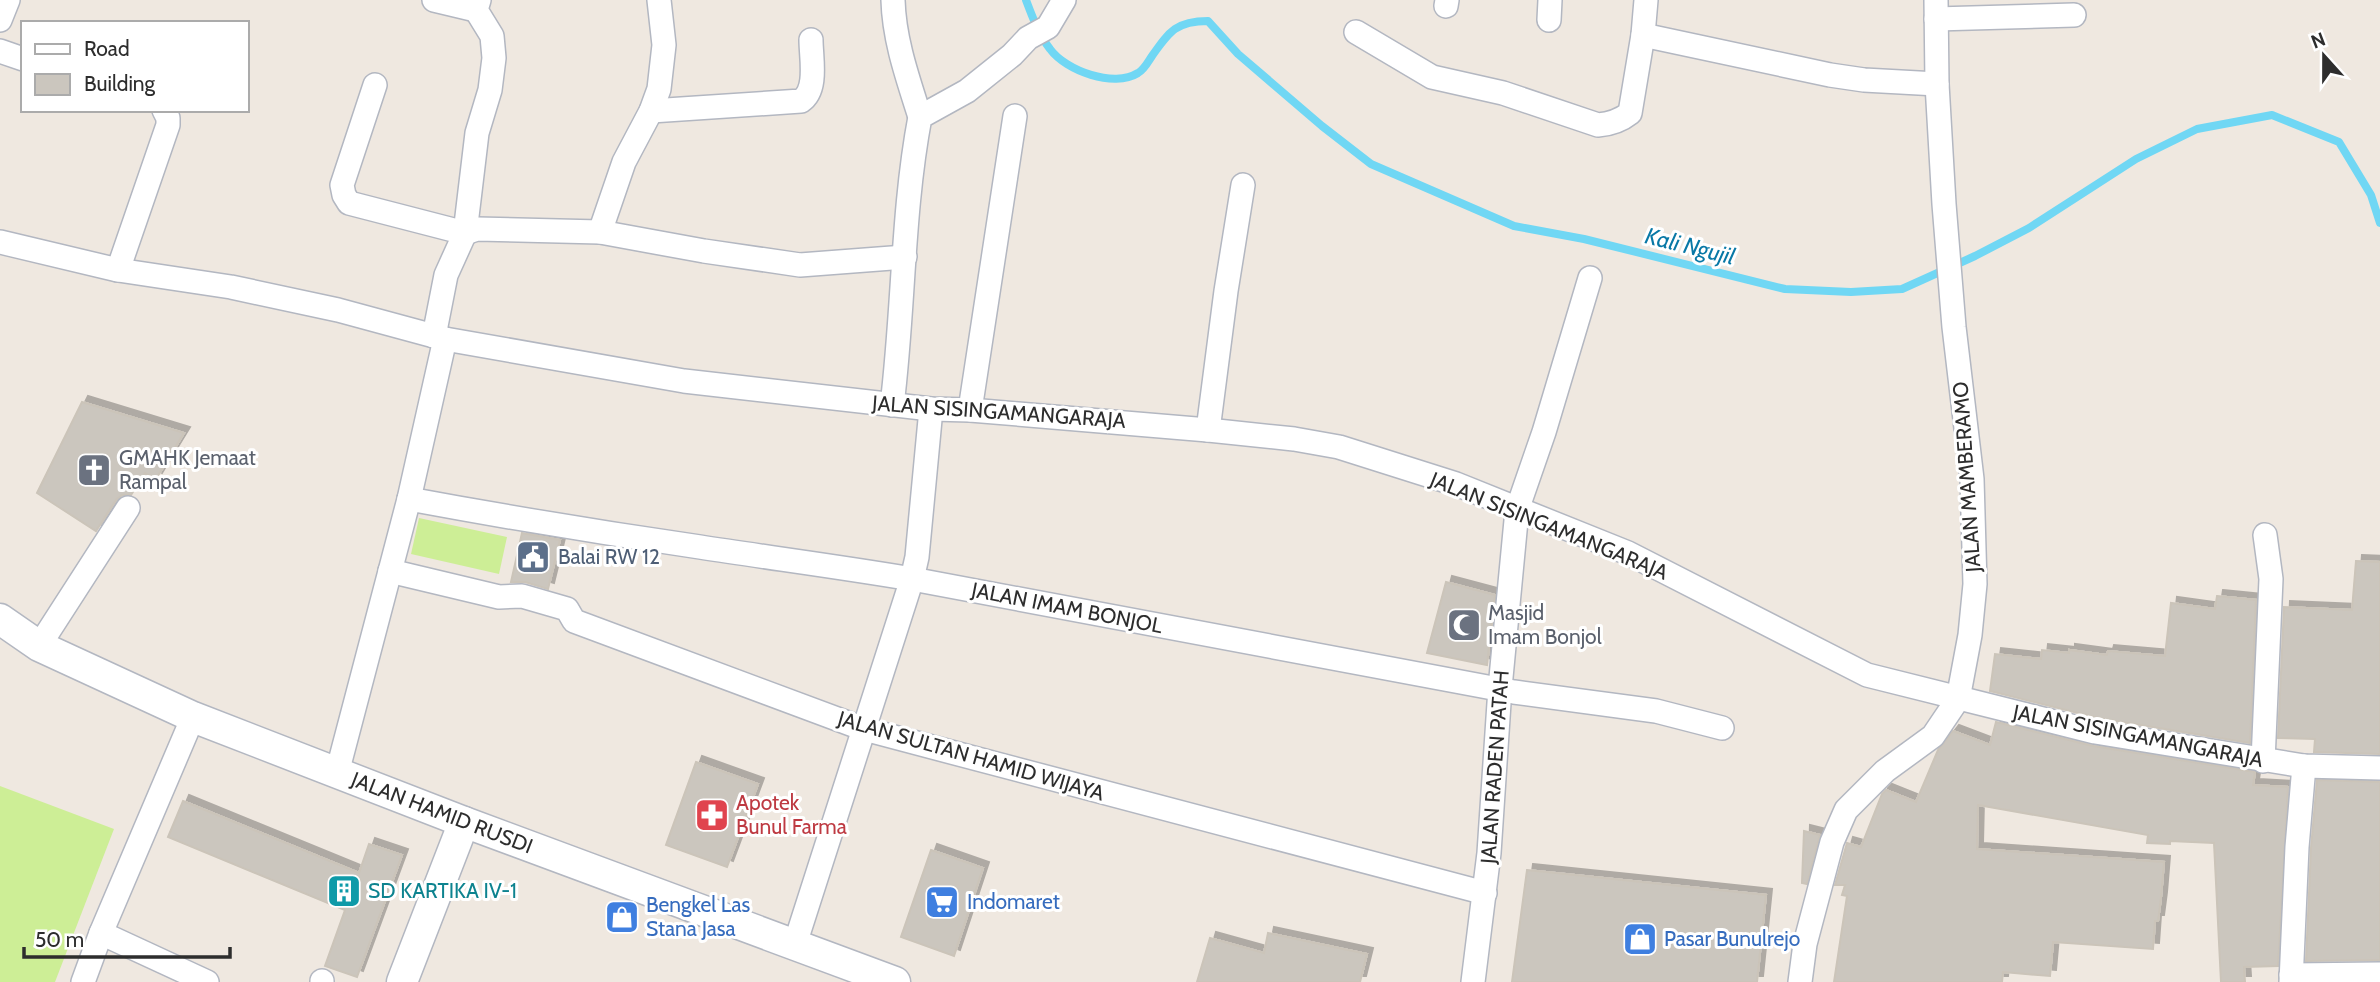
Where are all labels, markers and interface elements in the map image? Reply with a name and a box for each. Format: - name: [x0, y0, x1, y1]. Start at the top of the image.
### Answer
- legend: [21, 21, 248, 112]
- north arrow: [2289, 21, 2359, 91]
- text: N: [2308, 27, 2328, 54]
- text: Road: [84, 36, 130, 61]
- text: Building: [84, 71, 156, 96]
- water label: Kali Ngujil: [1642, 221, 1738, 271]
- street label: JALAN MAMBERAMO: [1947, 381, 1986, 574]
- street label: JALAN SISINGAMANGARAJA: [870, 390, 1127, 433]
- place label: GMAHK Jemaat Rampal: [119, 445, 256, 494]
- church icon: GMAHK Jemaat Rampal: [75, 451, 113, 489]
- street label: JALAN SISINGAMANGARAJA: [1426, 466, 1672, 585]
- public building icon: Balai RW 12: [514, 538, 552, 576]
- place label: Balai RW 12: [558, 544, 660, 569]
- street label: JALAN IMAM BONJOL: [969, 577, 1165, 638]
- place label: Masjid Imam Bonjol: [1488, 600, 1602, 650]
- mosque icon: Masjid Imam Bonjol: [1445, 606, 1483, 644]
- street label: JALAN RADEN PATAH: [1475, 669, 1514, 866]
- street label: JALAN SISINGAMANGARAJA: [2010, 699, 2265, 772]
- street label: JALAN SULTAN HAMID WIJAYA: [834, 705, 1107, 806]
- street label: JALAN HAMID RUSDI: [347, 766, 536, 859]
- place label: Apotek Bunul Farma: [736, 790, 847, 839]
- pharmacy icon: Apotek Bunul Farma: [693, 796, 731, 834]
- building icon: SD KARTIKA IV-1: [325, 872, 363, 910]
- place label: SD KARTIKA IV-1: [368, 878, 517, 903]
- supermarket icon: Indomaret: [923, 883, 961, 921]
- place label: Indomaret: [967, 889, 1060, 914]
- place label: Bengkel Las Stana Jasa: [646, 892, 750, 941]
- shop icon: Bengkel Las Stana Jasa: [603, 898, 641, 936]
- scale bar: [24, 916, 231, 960]
- shop icon: Pasar Bunulrejo: [1621, 920, 1659, 958]
- place label: Pasar Bunulrejo: [1664, 926, 1800, 952]
- text: 50 m: [35, 927, 84, 952]

